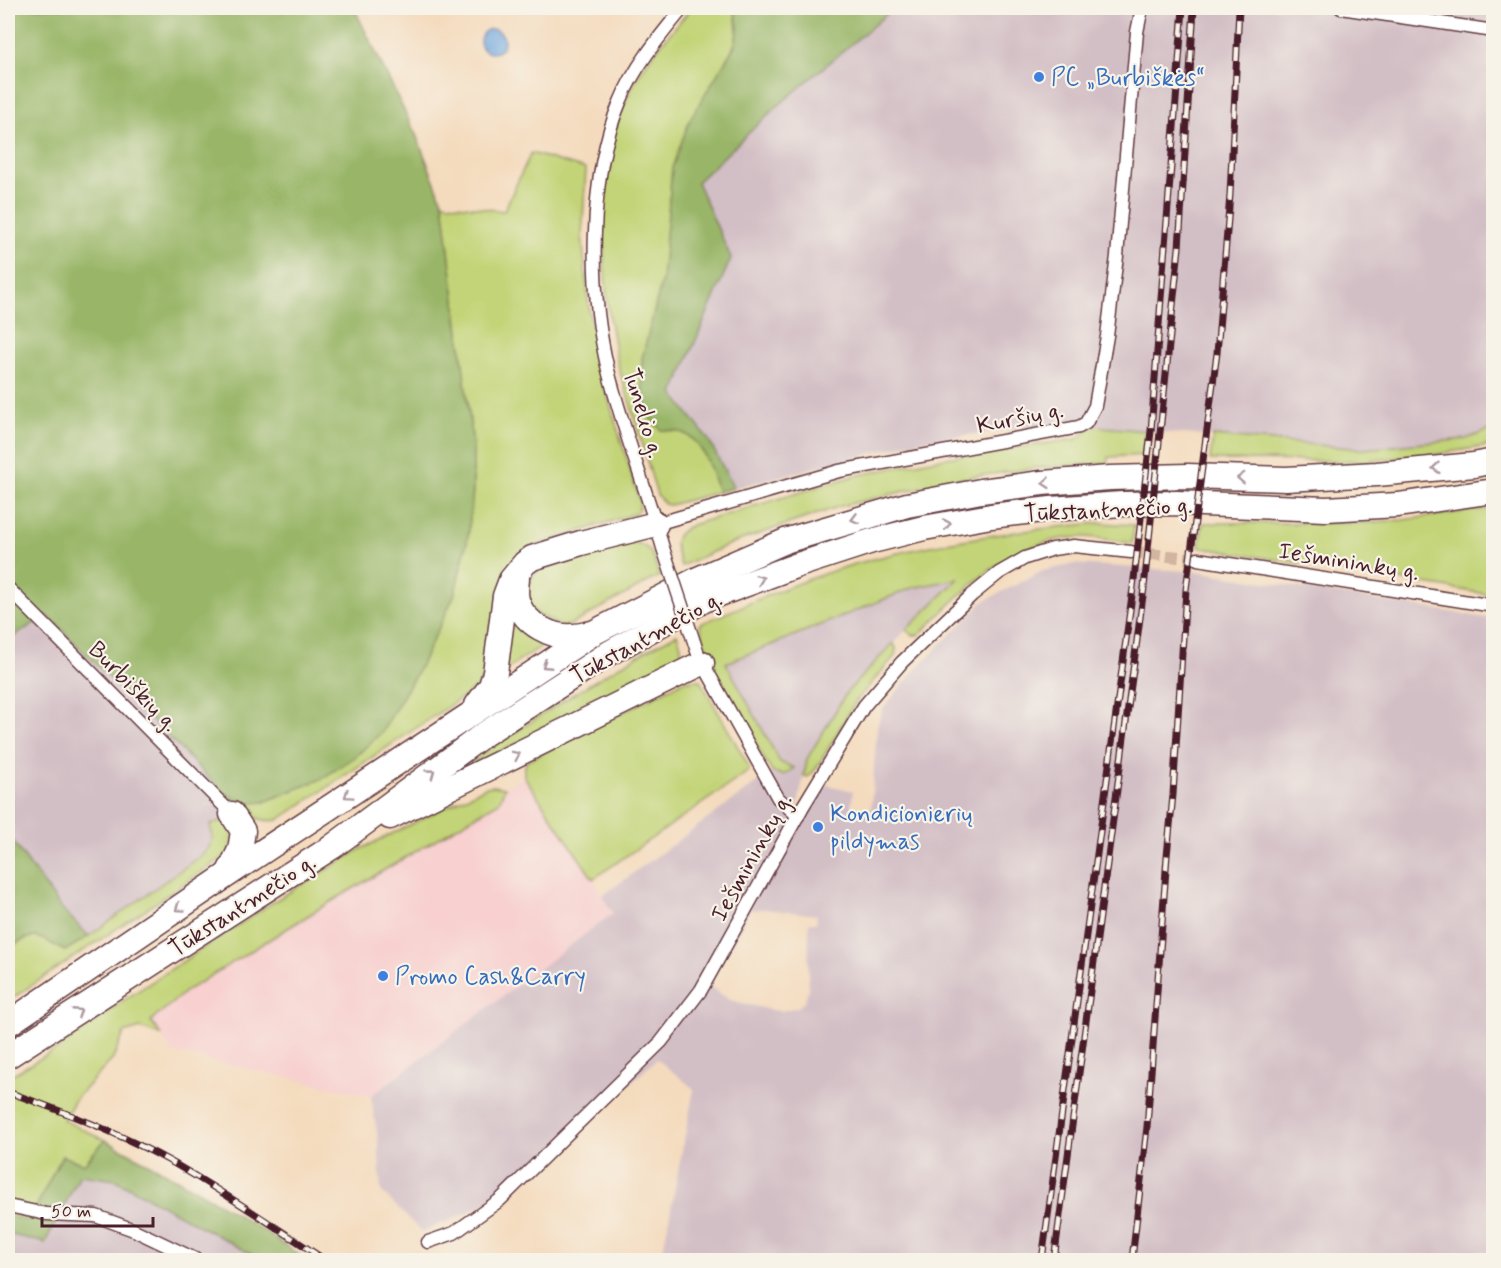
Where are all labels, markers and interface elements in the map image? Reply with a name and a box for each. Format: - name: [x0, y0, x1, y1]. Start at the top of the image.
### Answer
- place label: PC „Burbiškės“: [1051, 63, 1205, 94]
- marker: PC „Burbiškės“: [1032, 70, 1046, 84]
- street label: Tunelio g.: [614, 365, 671, 462]
- street label: Kuršių g.: [974, 395, 1066, 442]
- one-way arrow: [1431, 461, 1440, 474]
- one-way arrow: [1236, 472, 1245, 484]
- one-way arrow: [1042, 476, 1051, 489]
- street label: Tūkstantmečio g.: [1023, 491, 1193, 530]
- one-way arrow: [850, 512, 861, 524]
- one-way arrow: [942, 518, 952, 531]
- street label: Iešmininkų g.: [1276, 536, 1421, 589]
- one-way arrow: [754, 573, 765, 586]
- street label: Tūkstantmečio g.: [565, 584, 728, 693]
- street label: Burbiškių g.: [81, 635, 185, 739]
- one-way arrow: [541, 657, 552, 668]
- one-way arrow: [509, 750, 520, 762]
- one-way arrow: [424, 770, 435, 781]
- one-way arrow: [344, 788, 354, 800]
- street label: Iešmininkų g.: [704, 788, 800, 927]
- place label: Kondicionierių pildymas: [830, 799, 973, 858]
- marker: Kondicionierių pildymas: [811, 820, 825, 834]
- street label: Tūkstantmečio g.: [163, 847, 322, 965]
- one-way arrow: [175, 901, 186, 912]
- place label: Promo Cash&Carry: [395, 962, 586, 993]
- marker: Promo Cash&Carry: [376, 969, 390, 983]
- one-way arrow: [71, 1008, 82, 1019]
- scale bar: [42, 1190, 153, 1228]
- text: 50 m: [51, 1200, 91, 1224]

